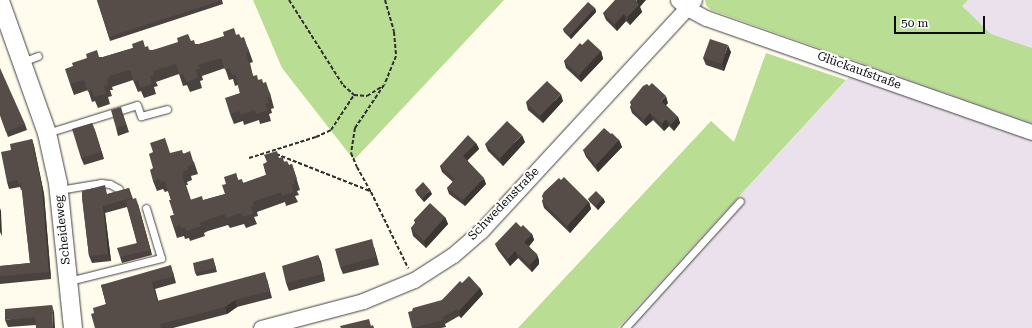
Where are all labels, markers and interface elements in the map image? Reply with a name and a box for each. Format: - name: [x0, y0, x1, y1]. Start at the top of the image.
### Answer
- scale bar: [896, 8, 987, 34]
- text: 50 m: [901, 16, 928, 30]
- street label: Glückaufstraße: [815, 49, 903, 93]
- street label: Schwedenstraße: [466, 165, 542, 243]
- street label: Scheideweg: [52, 195, 74, 265]

